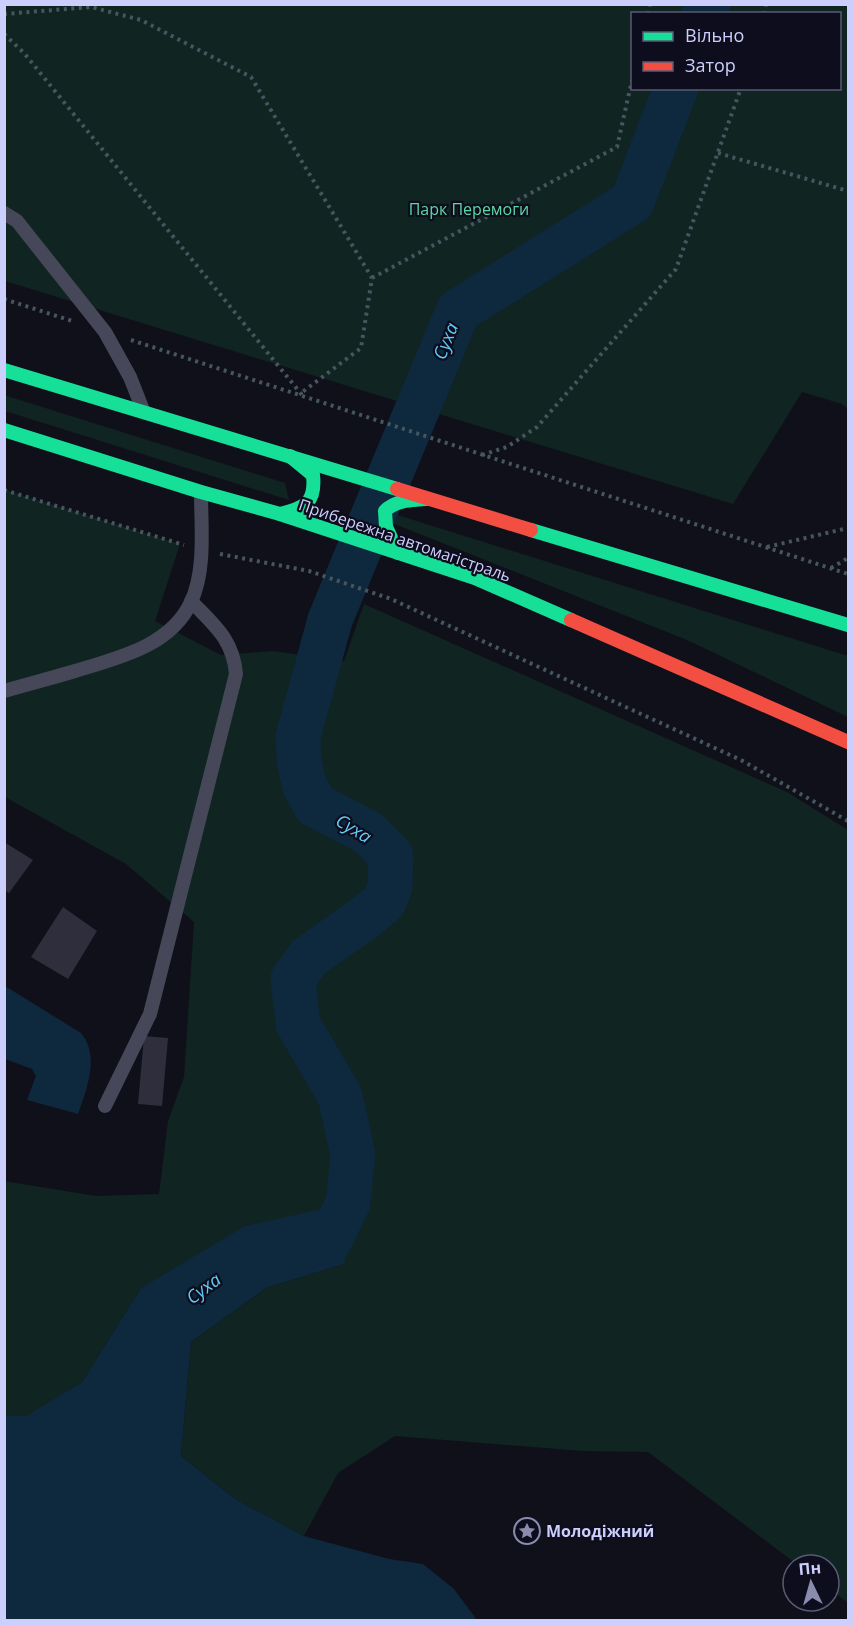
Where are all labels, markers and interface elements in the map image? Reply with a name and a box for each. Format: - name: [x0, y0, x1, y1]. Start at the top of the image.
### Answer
- legend: [631, 12, 841, 90]
- text: Вільно: [685, 23, 744, 47]
- text: Затор: [685, 53, 736, 77]
- park label: Парк Перемоги: [409, 198, 529, 220]
- water label: Суха: [427, 319, 463, 363]
- street label: Прибережна автомагістраль: [296, 493, 514, 587]
- water label: Суха: [332, 808, 376, 848]
- water label: Суха: [181, 1267, 225, 1309]
- place icon: Молодіжний: [512, 1516, 542, 1546]
- place label: Молодіжний: [546, 1520, 654, 1542]
- north arrow: [781, 1553, 841, 1613]
- text: Пн: [798, 1556, 822, 1580]

